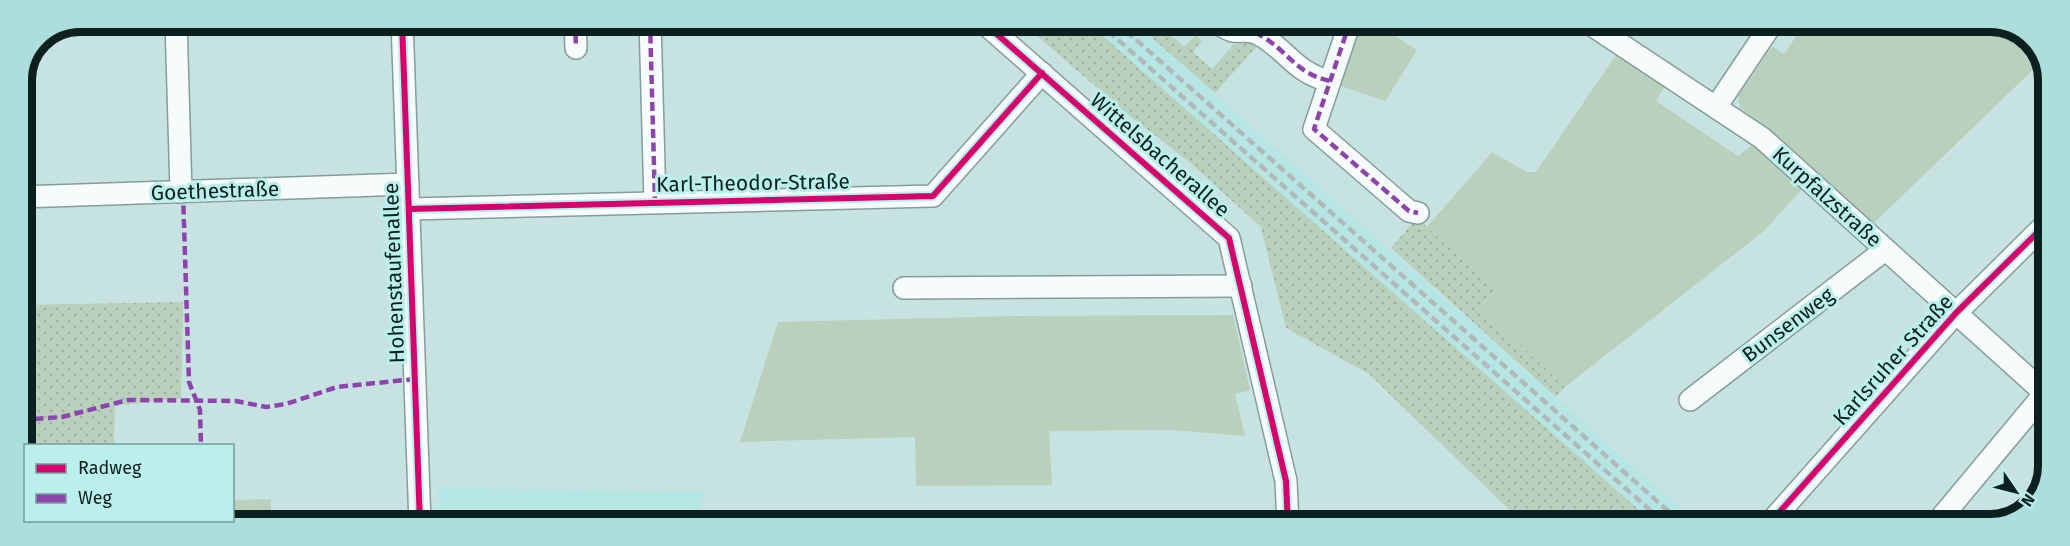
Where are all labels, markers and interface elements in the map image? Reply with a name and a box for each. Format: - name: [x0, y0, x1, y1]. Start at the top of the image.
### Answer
- street label: Wittelsbacherallee: [1085, 87, 1235, 223]
- street label: Kurpfalzstraße: [1767, 141, 1887, 253]
- street label: Karl-Theodor-Straße: [656, 168, 850, 198]
- street label: Goethestraße: [150, 176, 280, 206]
- street label: Hohenstaufenallee: [378, 182, 410, 364]
- street label: Bunsenweg: [1737, 282, 1839, 368]
- street label: Karlsruher Straße: [1827, 289, 1959, 431]
- legend: [24, 444, 234, 522]
- text: Radweg: [78, 457, 142, 479]
- north arrow: [1986, 462, 2046, 522]
- text: Weg: [78, 487, 112, 509]
- text: N: [2017, 491, 2039, 510]

